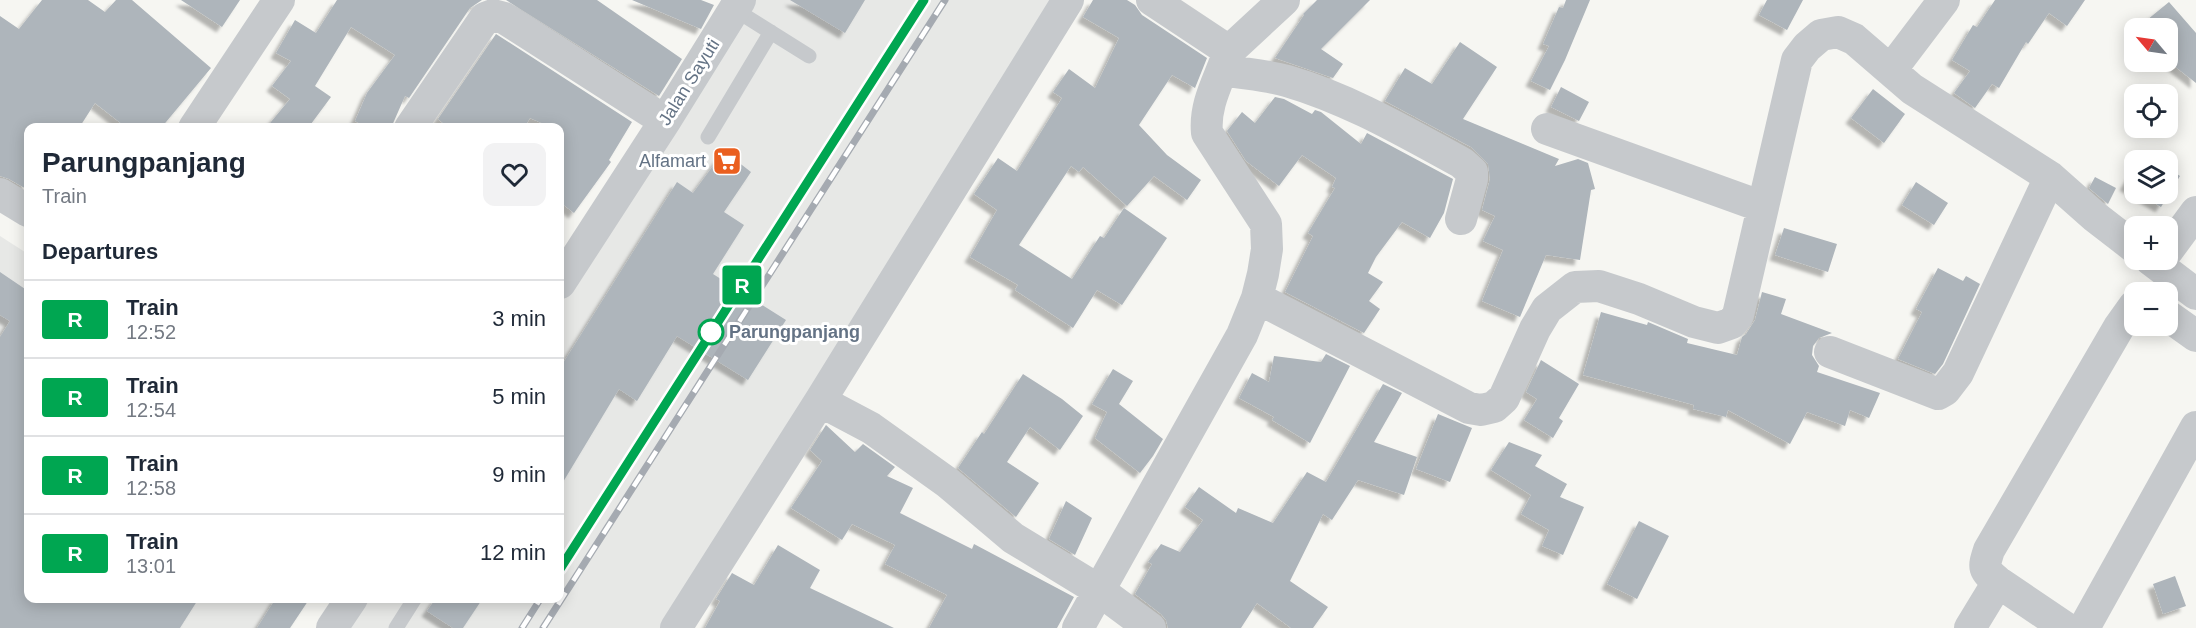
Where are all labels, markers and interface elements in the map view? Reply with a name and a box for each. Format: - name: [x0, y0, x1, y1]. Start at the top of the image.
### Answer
- north arrow: [2124, 18, 2178, 72]
- map controls: [2124, 18, 2178, 336]
- street label: Jalan Sayuti: [655, 35, 723, 129]
- button: locate: [2124, 84, 2178, 138]
- button: heart: [483, 143, 546, 206]
- supermarket icon: Alfamart: [711, 145, 743, 177]
- text: Parungpanjang: [42, 147, 246, 178]
- button: layers: [2124, 150, 2178, 204]
- place label: Alfamart: [639, 151, 706, 171]
- text: Train: [42, 185, 87, 207]
- button: +: [2124, 216, 2178, 270]
- text: Departures: [42, 239, 158, 264]
- line badge: R: [722, 266, 762, 304]
- text: R: [734, 274, 750, 297]
- button: −: [2124, 282, 2178, 336]
- text: Train: [126, 295, 179, 320]
- text: 3 min: [492, 306, 546, 331]
- text: R: [67, 308, 83, 331]
- marker: Parungpanjang: [698, 319, 724, 345]
- text: 12:52: [126, 321, 176, 343]
- place label: Parungpanjang: [729, 322, 860, 342]
- text: Train: [126, 373, 179, 398]
- text: 5 min: [492, 384, 546, 409]
- text: R: [67, 386, 83, 409]
- text: 12:54: [126, 399, 176, 421]
- text: Train: [126, 451, 179, 476]
- text: 9 min: [492, 462, 546, 487]
- text: R: [67, 464, 83, 487]
- text: 12:58: [126, 477, 176, 499]
- text: Train: [126, 529, 179, 554]
- text: 12 min: [480, 540, 546, 565]
- text: R: [67, 542, 83, 565]
- text: 13:01: [126, 555, 176, 577]

